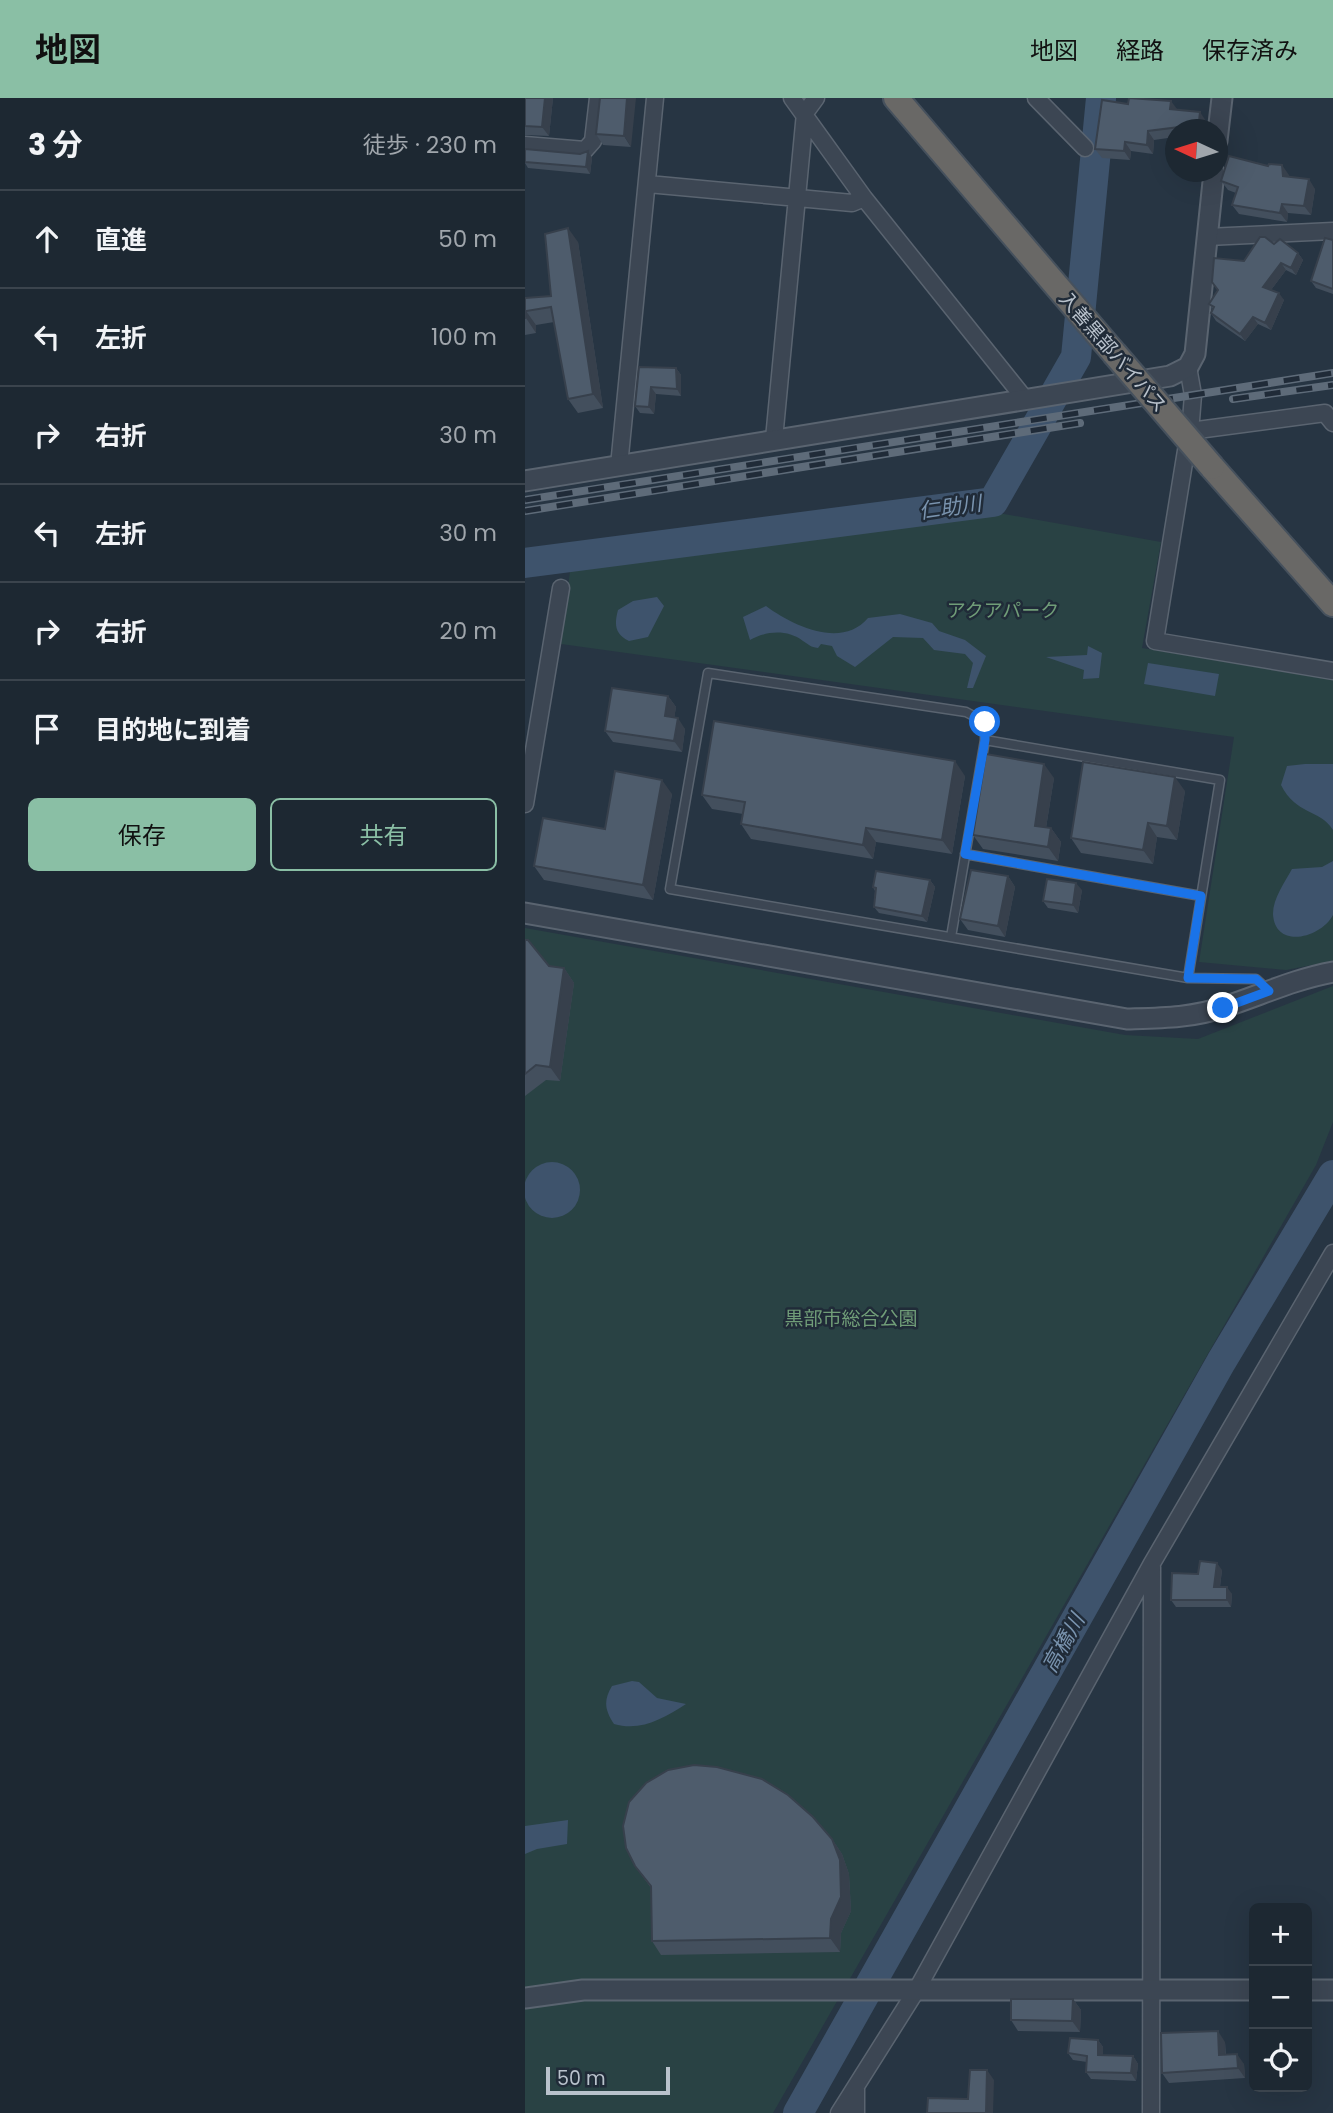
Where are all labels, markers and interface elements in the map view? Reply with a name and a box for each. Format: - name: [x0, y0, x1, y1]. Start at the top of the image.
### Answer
- text: 地図: [35, 26, 101, 73]
- text: 地図: [1030, 34, 1078, 67]
- text: 経路: [1116, 34, 1164, 67]
- text: 保存済み: [1202, 34, 1298, 67]
- north arrow: [1165, 119, 1228, 182]
- text: 3 分: [28, 123, 83, 166]
- text: 徒歩 · 230 m: [363, 129, 497, 161]
- icon: ahead: [28, 220, 66, 258]
- text: 直進: [95, 222, 147, 258]
- text: 50 m: [438, 223, 497, 255]
- street label: 入善黒部バイパス: [1053, 286, 1173, 418]
- icon: left: [28, 318, 66, 356]
- text: 左折: [95, 320, 147, 356]
- text: 100 m: [431, 321, 497, 353]
- icon: right: [28, 416, 66, 454]
- text: 右折: [95, 418, 147, 454]
- text: 30 m: [439, 419, 497, 451]
- water label: 仁助川: [917, 488, 985, 526]
- icon: left: [28, 514, 66, 552]
- text: 左折: [95, 516, 147, 552]
- text: 30 m: [439, 517, 497, 549]
- park label: アクアパーク: [947, 597, 1059, 624]
- icon: right: [28, 612, 66, 650]
- text: 右折: [95, 614, 147, 650]
- text: 20 m: [439, 615, 497, 647]
- route start: [969, 706, 1000, 737]
- icon: arrive: [28, 710, 66, 748]
- text: 目的地に到着: [95, 712, 251, 748]
- button: 保存: [28, 798, 256, 871]
- button: 共有: [270, 798, 497, 871]
- route end: [1207, 992, 1238, 1023]
- park label: 黒部市総合公園: [784, 1305, 918, 1332]
- water label: 高橋川: [1035, 1607, 1092, 1678]
- map controls: [1249, 1903, 1312, 2092]
- button: +: [1249, 1903, 1312, 1966]
- button: −: [1249, 1966, 1312, 2029]
- button: locate: [1249, 2029, 1312, 2092]
- scale bar: [546, 2064, 670, 2096]
- text: 50 m: [557, 2065, 606, 2092]

